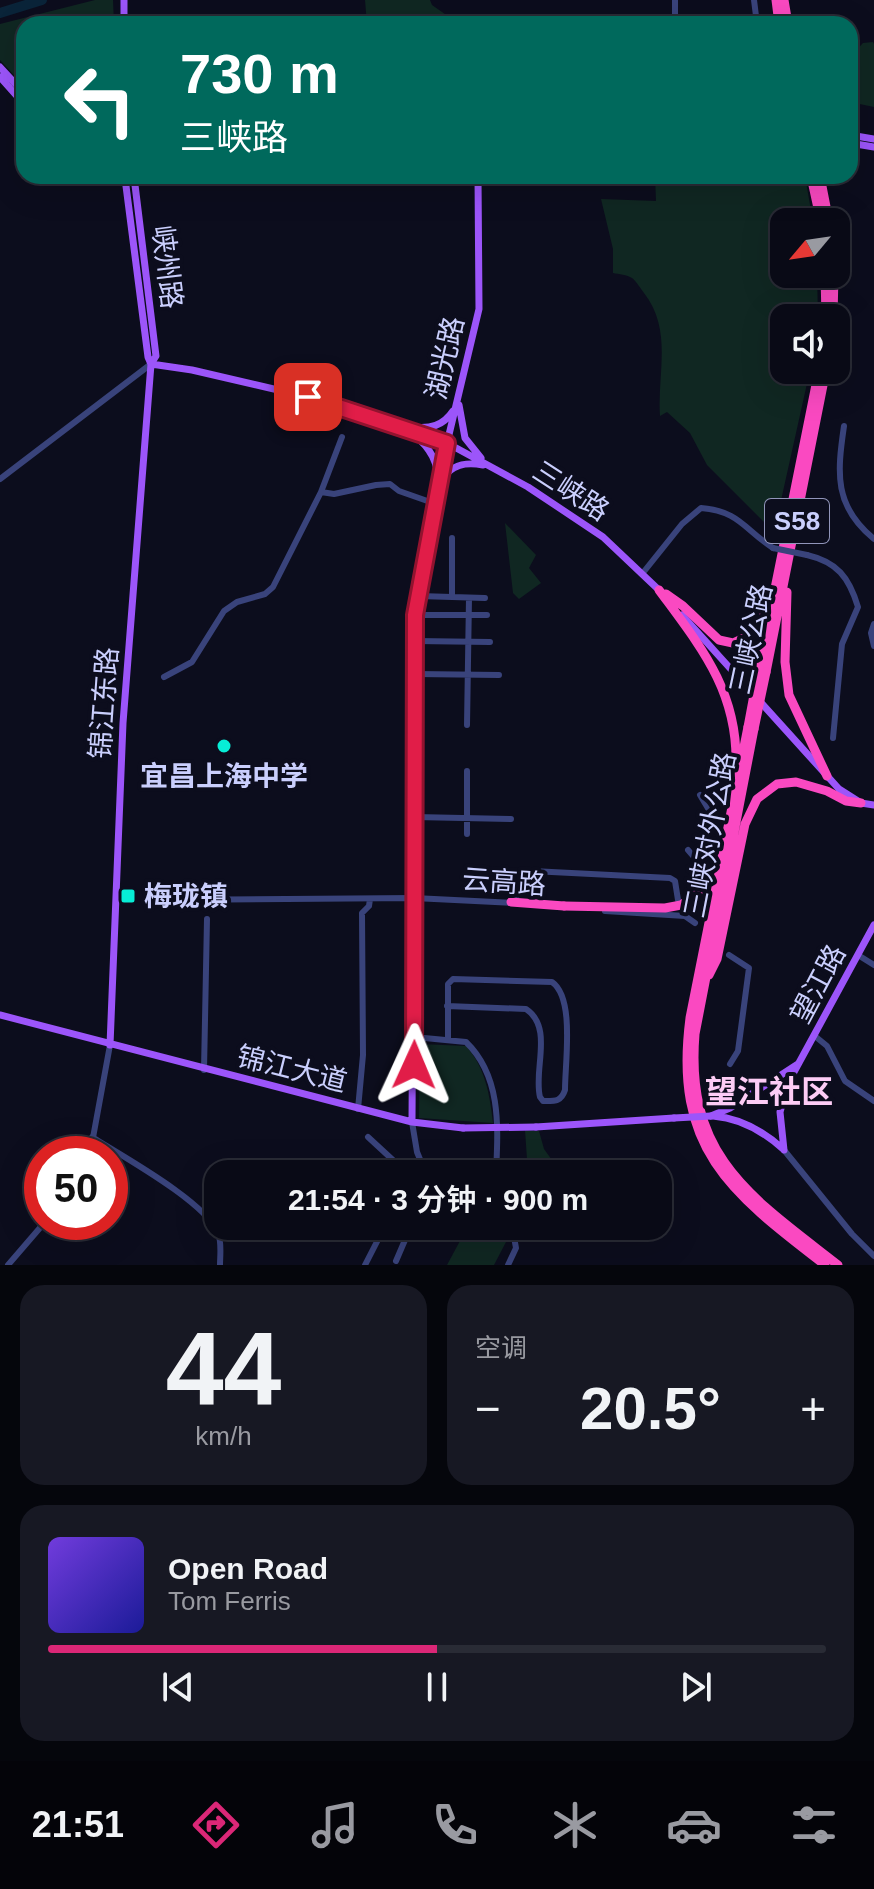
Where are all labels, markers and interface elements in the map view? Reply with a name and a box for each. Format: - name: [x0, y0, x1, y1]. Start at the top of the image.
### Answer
- text: 730 m: [180, 42, 339, 105]
- icon: left: [48, 48, 152, 152]
- text: 三峡路: [180, 117, 288, 158]
- north arrow: [770, 208, 850, 288]
- map controls: [770, 208, 850, 384]
- street label: 峡州路: [146, 223, 188, 311]
- button: sound: [770, 304, 850, 384]
- street label: 湖光路: [420, 314, 470, 402]
- pin: [274, 363, 342, 431]
- icon: arrive: [286, 375, 330, 419]
- street label: 三峡路: [527, 455, 615, 527]
- road number: S58: [765, 499, 829, 543]
- street label: 三峡公路: [724, 581, 778, 697]
- street label: 锦江东路: [85, 646, 123, 760]
- marker: 宜昌上海中学: [215, 737, 233, 755]
- street label: 三峡对外公路: [679, 750, 741, 920]
- place label: 宜昌上海中学: [140, 761, 308, 792]
- street label: 云高路: [461, 864, 547, 900]
- place label: 梅珑镇: [144, 881, 228, 912]
- marker: 梅珑镇: [119, 887, 137, 905]
- street label: 望江路: [785, 940, 851, 1028]
- position arrow: [372, 1023, 456, 1107]
- street label: 锦江大道: [234, 1040, 350, 1098]
- district label: 望江社区: [705, 1074, 833, 1110]
- speed limit sign: 50: [24, 1136, 128, 1240]
- text: 21:54 · 3 分钟 · 900 m: [288, 1183, 588, 1216]
- text: 44: [166, 1311, 281, 1427]
- text: 空调: [475, 1333, 527, 1363]
- text: 20.5°: [580, 1375, 721, 1442]
- text: −: [475, 1384, 501, 1433]
- text: +: [800, 1384, 826, 1433]
- text: km/h: [195, 1421, 252, 1451]
- text: Open Road: [168, 1552, 328, 1585]
- text: Tom Ferris: [168, 1586, 291, 1616]
- icon: previous: [156, 1665, 200, 1709]
- icon: pause: [415, 1665, 459, 1709]
- icon: next: [674, 1665, 718, 1709]
- icon: directions: [188, 1797, 244, 1853]
- icon: music: [307, 1797, 363, 1853]
- icon: phone: [427, 1797, 483, 1853]
- icon: climate: [547, 1797, 603, 1853]
- icon: car: [666, 1797, 722, 1853]
- icon: filters: [786, 1797, 842, 1853]
- text: 21:51: [32, 1804, 124, 1845]

